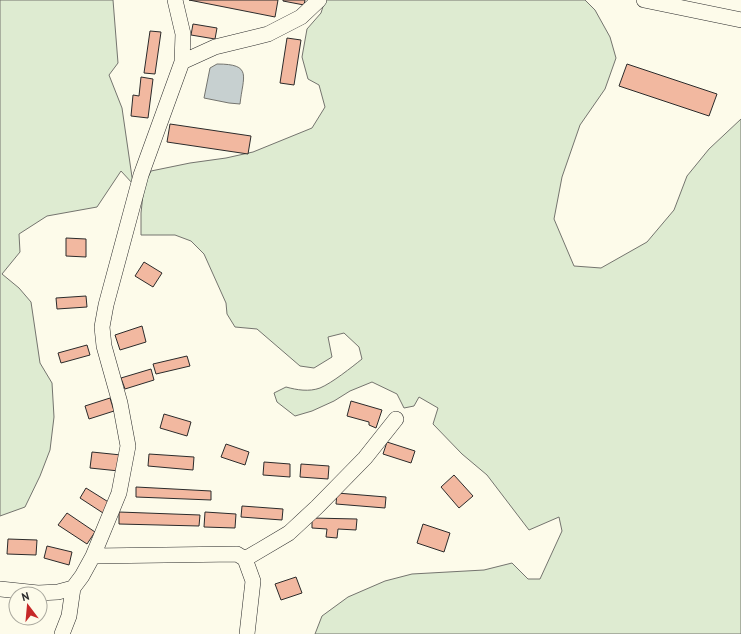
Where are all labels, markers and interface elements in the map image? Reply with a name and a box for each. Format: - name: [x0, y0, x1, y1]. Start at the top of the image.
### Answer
- north arrow: [8, 586, 48, 626]
- text: N: [20, 589, 31, 604]

